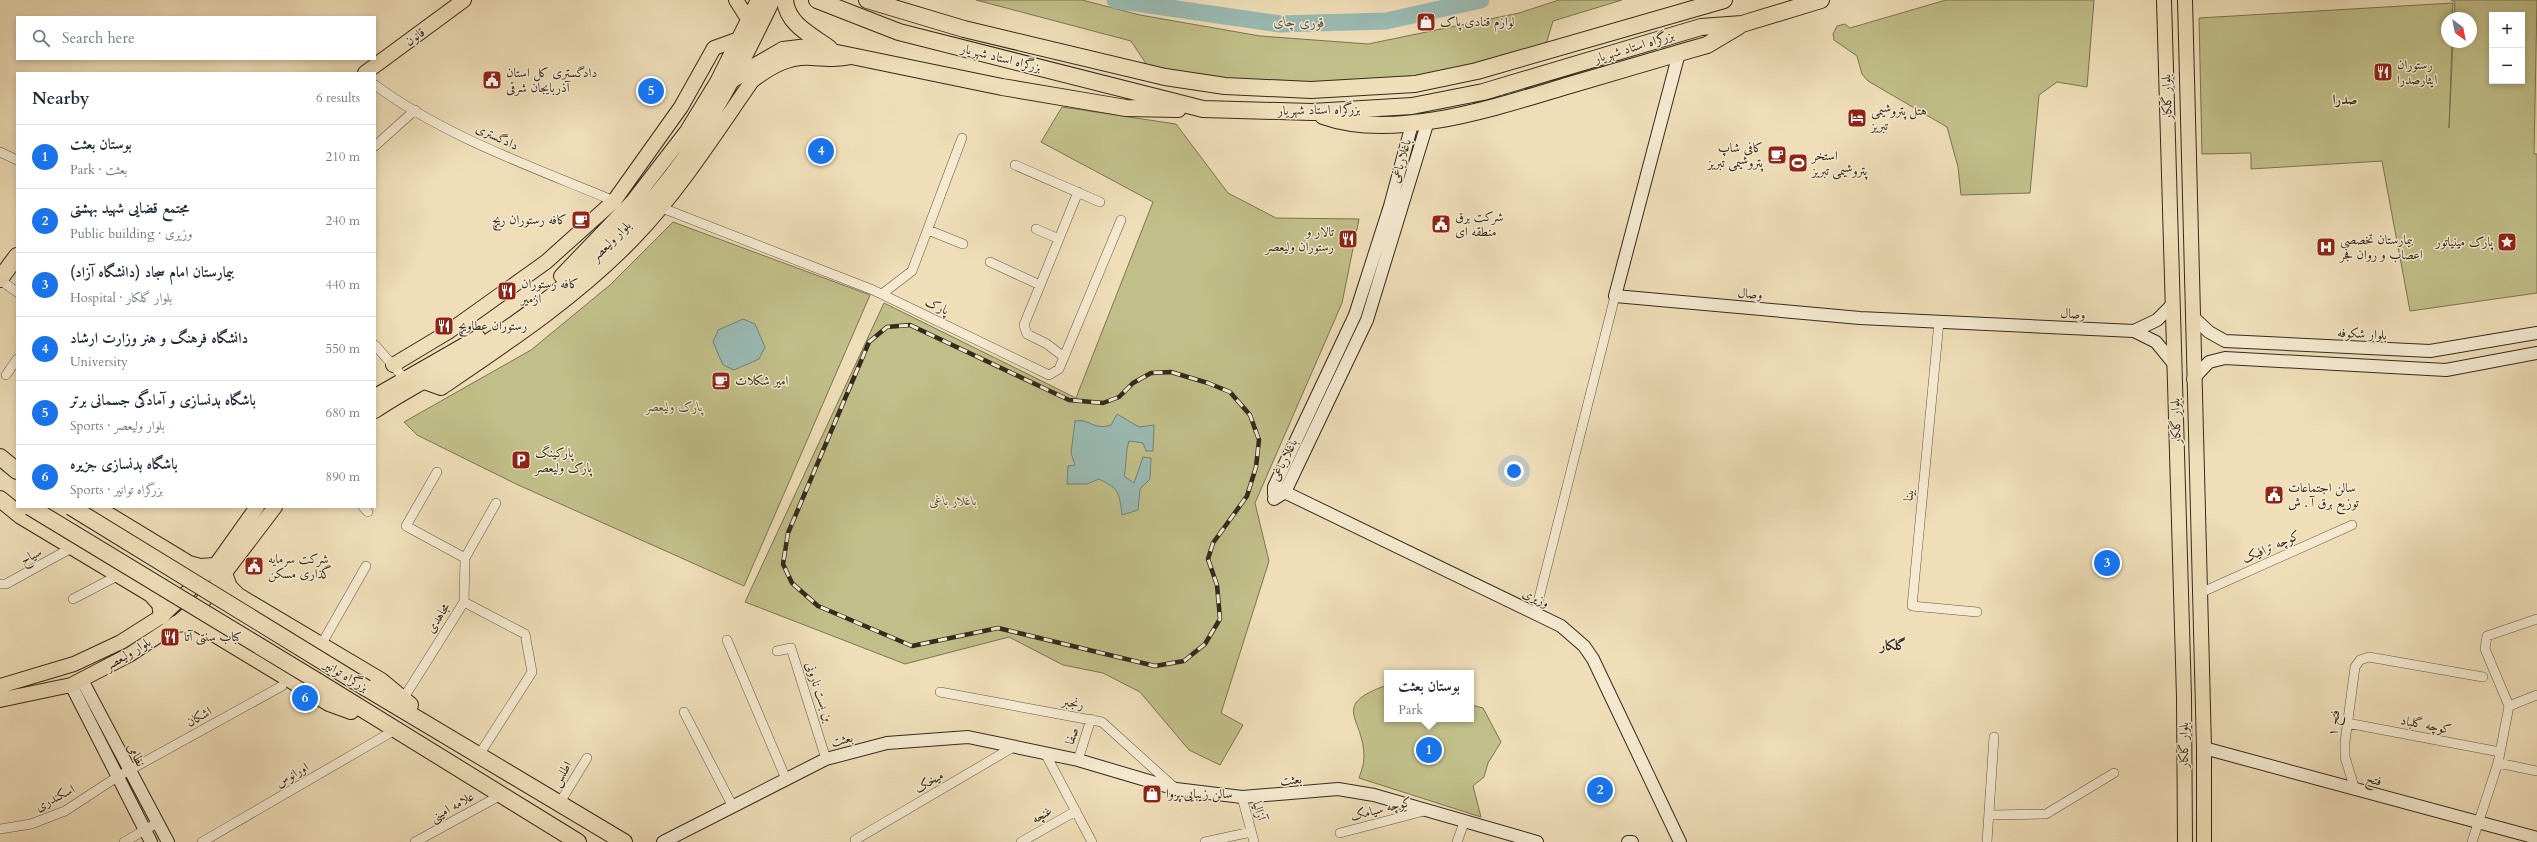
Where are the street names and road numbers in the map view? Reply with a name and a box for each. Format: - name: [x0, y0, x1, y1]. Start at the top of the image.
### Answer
- street label: قانون: [401, 23, 429, 51]
- street label: بزرگراه استاد شهریار: [1590, 26, 1677, 68]
- street label: بزرگراه استاد شهریار: [957, 39, 1044, 77]
- street label: بلوار گلکار: [2157, 74, 2177, 122]
- street label: بزرگراه استاد شهریار: [1276, 100, 1361, 120]
- street label: دادگستری: [473, 119, 521, 155]
- street label: باغلارباغی: [1386, 137, 1416, 185]
- street label: بلوار ولیعصر: [585, 217, 635, 267]
- street label: وصال: [1737, 284, 1763, 304]
- street label: پارک: [922, 293, 952, 320]
- street label: وصال: [2060, 304, 2086, 324]
- street label: بلوار شکوفه: [2337, 324, 2387, 344]
- street label: بلوار گلکار: [2166, 398, 2186, 446]
- street label: باغلارباغی: [1266, 436, 1302, 484]
- street label: بینا: [1899, 488, 1919, 502]
- street label: کوچه ترافیک: [2239, 526, 2303, 568]
- street label: سیاح: [17, 543, 46, 571]
- street label: وزیری: [1520, 584, 1552, 612]
- street label: مجاهدی: [422, 599, 454, 637]
- street label: بلوار ولیعصر: [100, 633, 154, 676]
- street label: بزرگراه توانیر: [319, 655, 372, 697]
- street label: بن بست نارونی: [801, 659, 837, 725]
- street label: رنجبر: [1059, 692, 1085, 714]
- street label: اشکان: [183, 703, 215, 731]
- street label: فتح ۱: [2323, 709, 2347, 737]
- street label: کوچه گلباد: [2399, 711, 2453, 739]
- street label: بلوار گلکار: [2175, 722, 2193, 770]
- street label: صفا: [1061, 725, 1083, 747]
- street label: بعثت: [829, 729, 855, 751]
- street label: نظامی: [122, 740, 150, 770]
- street label: اورانوس: [272, 758, 312, 792]
- street label: اطلس: [547, 758, 577, 790]
- street label: میخک: [911, 766, 947, 798]
- street label: فتح: [2364, 769, 2384, 793]
- street label: بعثت: [1279, 770, 1303, 790]
- street label: اسکندری: [32, 780, 78, 816]
- street label: علامه امینی: [427, 787, 477, 827]
- street label: کوچه سیامک: [1348, 793, 1414, 825]
- street label: آزالیا: [1248, 799, 1270, 824]
- street label: غنچه: [1028, 802, 1056, 828]

